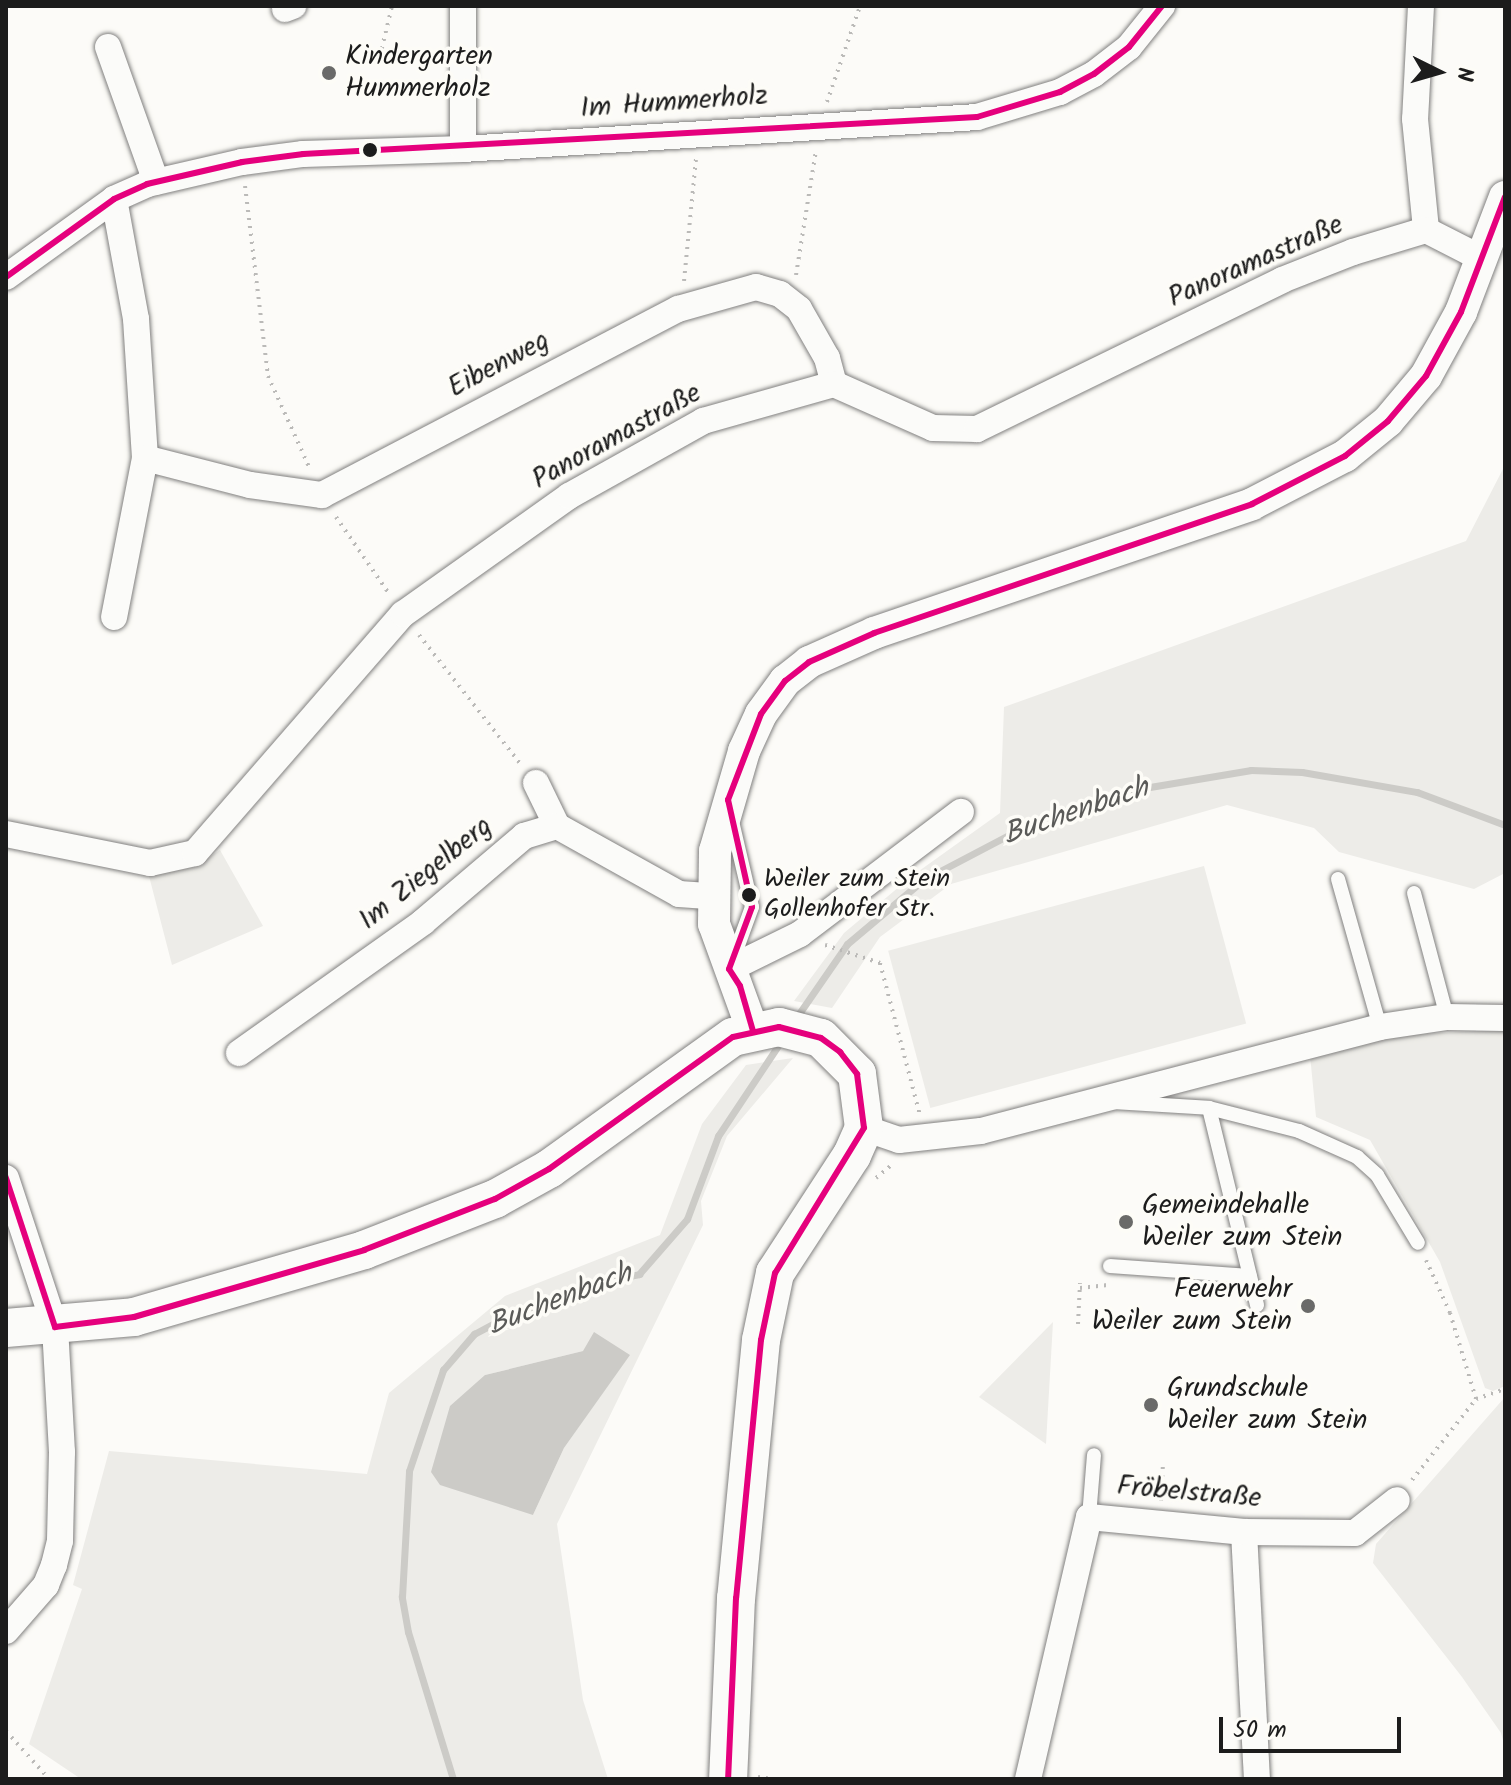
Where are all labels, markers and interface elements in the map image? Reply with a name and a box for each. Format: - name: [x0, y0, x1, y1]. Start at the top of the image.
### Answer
- north arrow: [1399, 32, 1479, 112]
- place label: Kindergarten Hummerholz: [345, 40, 493, 106]
- marker: Kindergarten Hummerholz: [320, 64, 338, 82]
- text: N: [1445, 66, 1481, 83]
- street label: Im Hummerholz: [579, 80, 769, 126]
- unlabelled marker: [362, 142, 378, 158]
- street label: Panoramastraße: [1163, 208, 1349, 316]
- street label: Eibenweg: [443, 324, 555, 406]
- street label: Panoramastraße: [527, 377, 707, 497]
- water label: Buchenbach: [998, 770, 1154, 854]
- street label: Im Ziegelberg: [353, 810, 499, 938]
- place label: Weiler zum Stein Gollenhofer Str.: [764, 864, 950, 926]
- marker: Weiler zum Stein Gollenhofer Str.: [741, 887, 757, 903]
- place label: Gemeindehalle Weiler zum Stein: [1142, 1189, 1342, 1255]
- marker: Gemeindehalle Weiler zum Stein: [1117, 1213, 1135, 1231]
- water label: Buchenbach: [483, 1256, 637, 1344]
- place label: Feuerwehr Weiler zum Stein: [1092, 1273, 1292, 1339]
- marker: Feuerwehr Weiler zum Stein: [1299, 1297, 1317, 1315]
- place label: Grundschule Weiler zum Stein: [1167, 1372, 1367, 1438]
- marker: Grundschule Weiler zum Stein: [1142, 1396, 1160, 1414]
- street label: Fröbelstraße: [1115, 1470, 1263, 1516]
- scale bar: [1223, 1701, 1405, 1751]
- text: 50 m: [1233, 1711, 1287, 1750]

